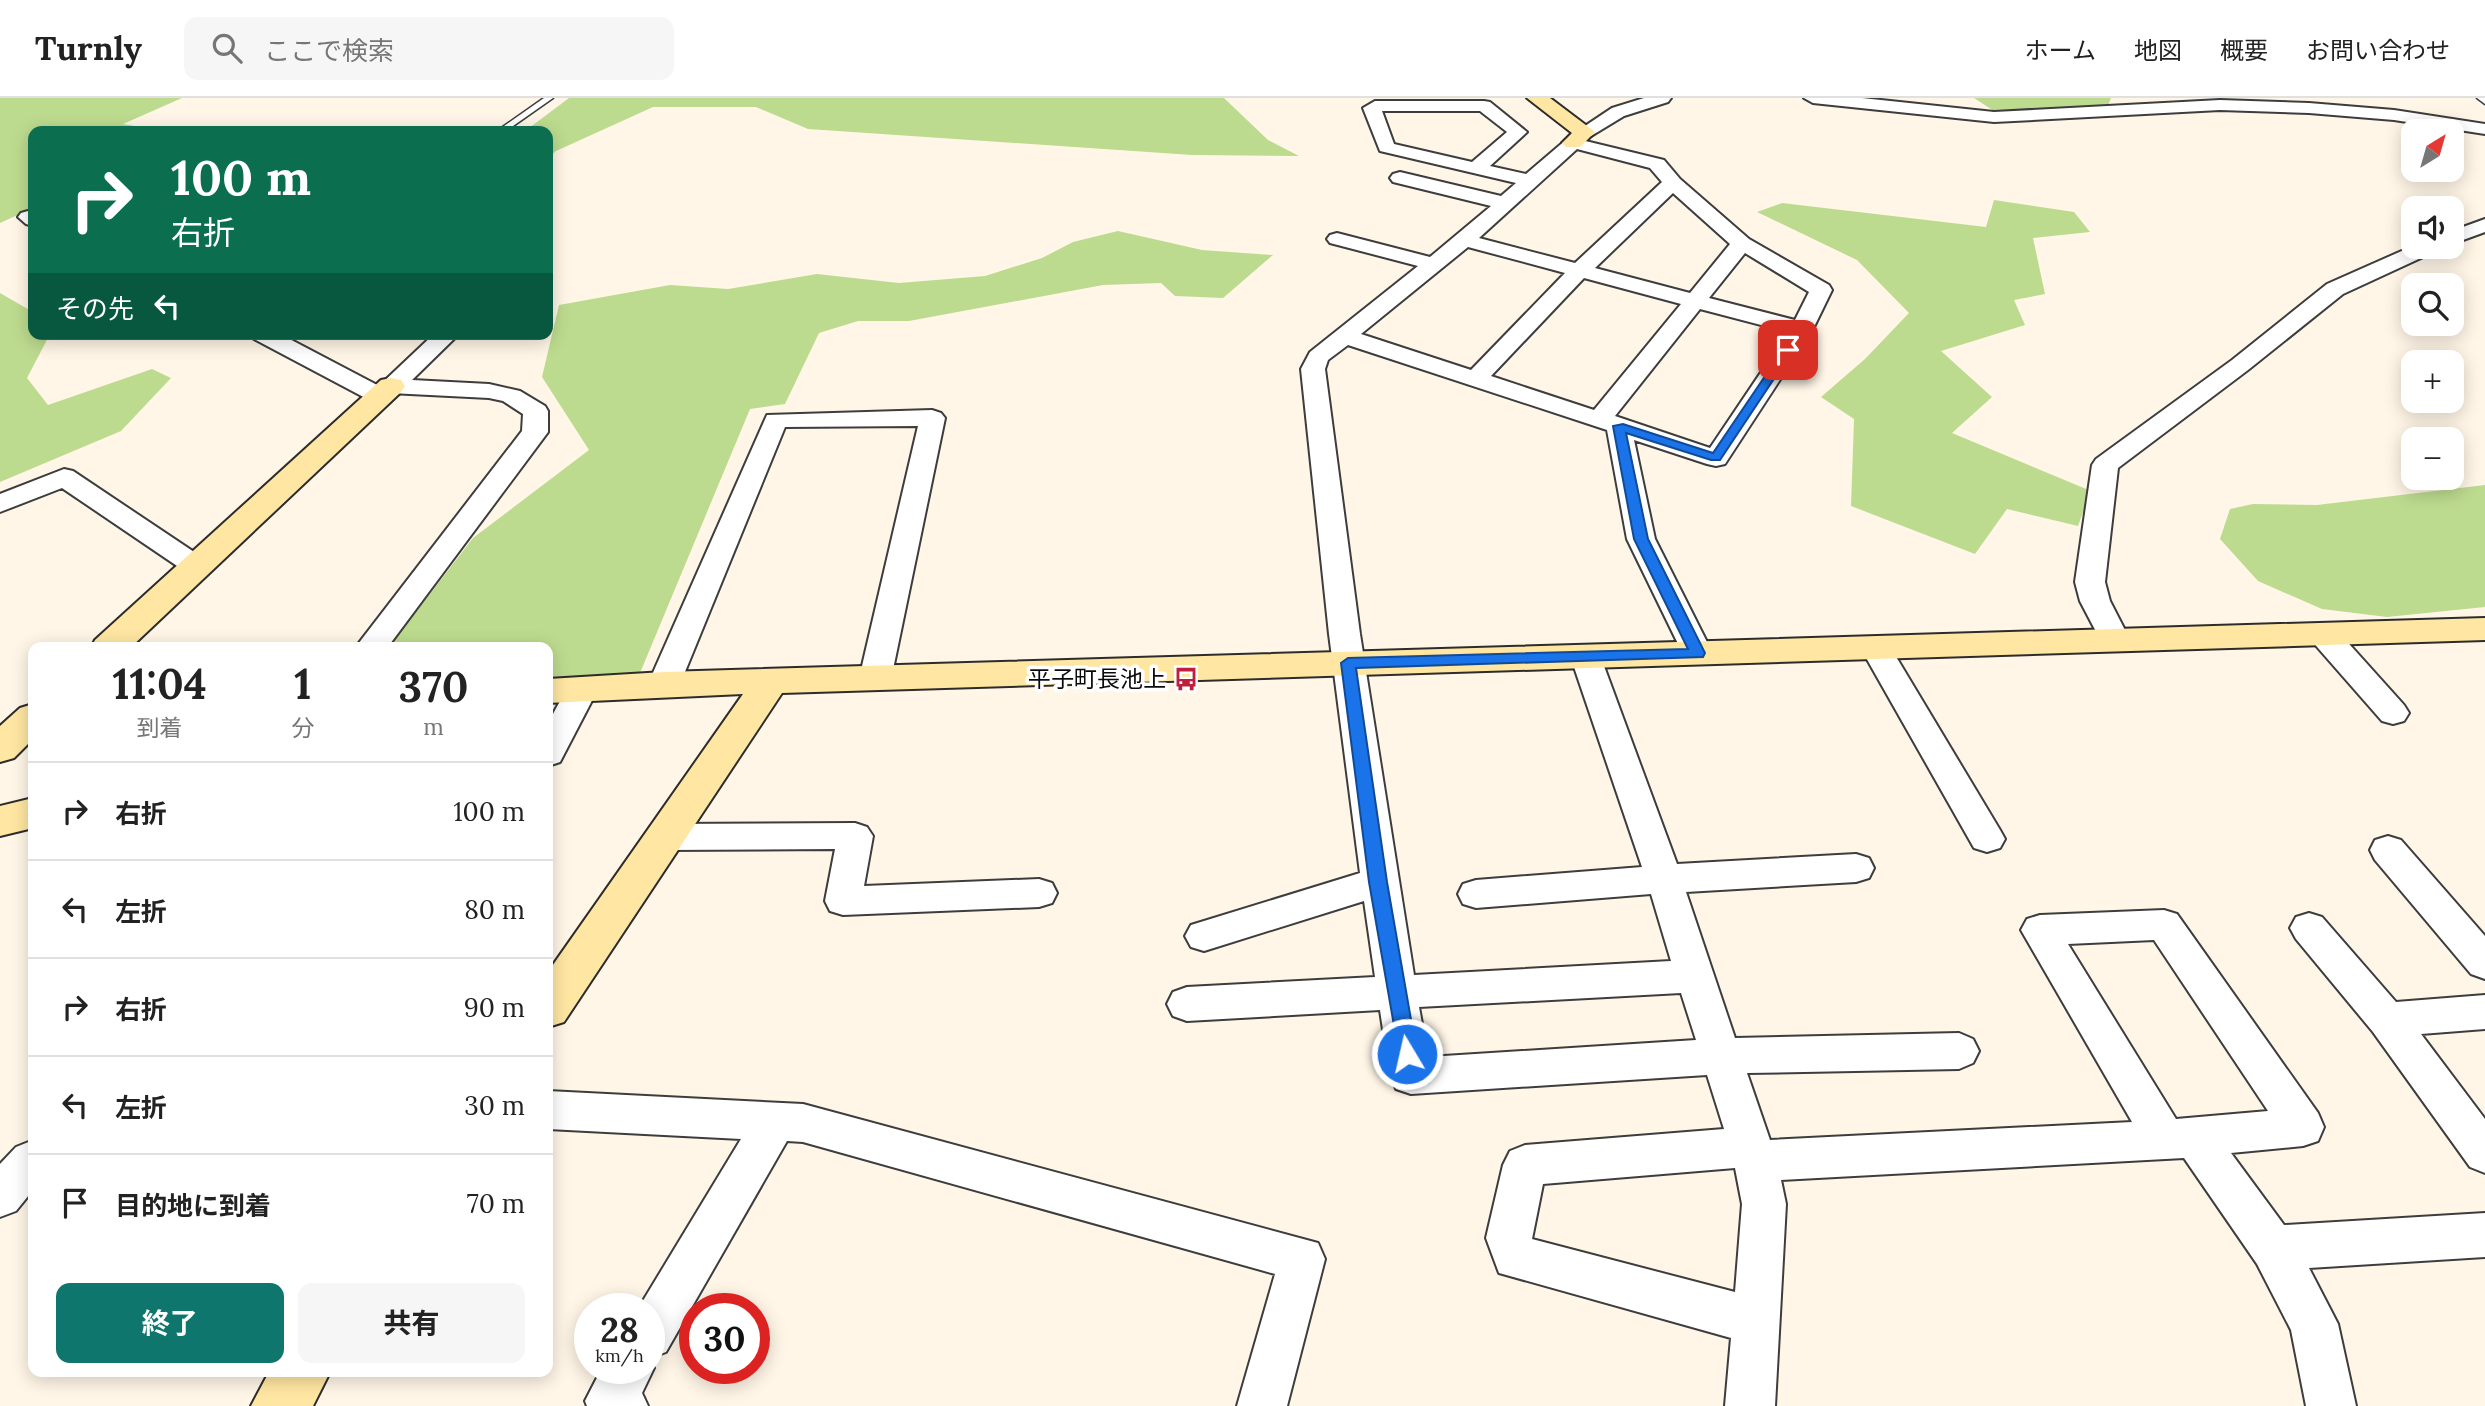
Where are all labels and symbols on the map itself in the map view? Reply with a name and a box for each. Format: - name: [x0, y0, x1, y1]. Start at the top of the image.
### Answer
- north arrow: [2401, 119, 2464, 182]
- pin: [1758, 320, 1818, 380]
- place label: 平子町長池上: [1028, 664, 1166, 693]
- bus stop icon: 平子町長池上: [1172, 665, 1200, 693]
- position arrow: [1370, 1017, 1444, 1091]
- speed limit sign: 30: [679, 1293, 770, 1384]

